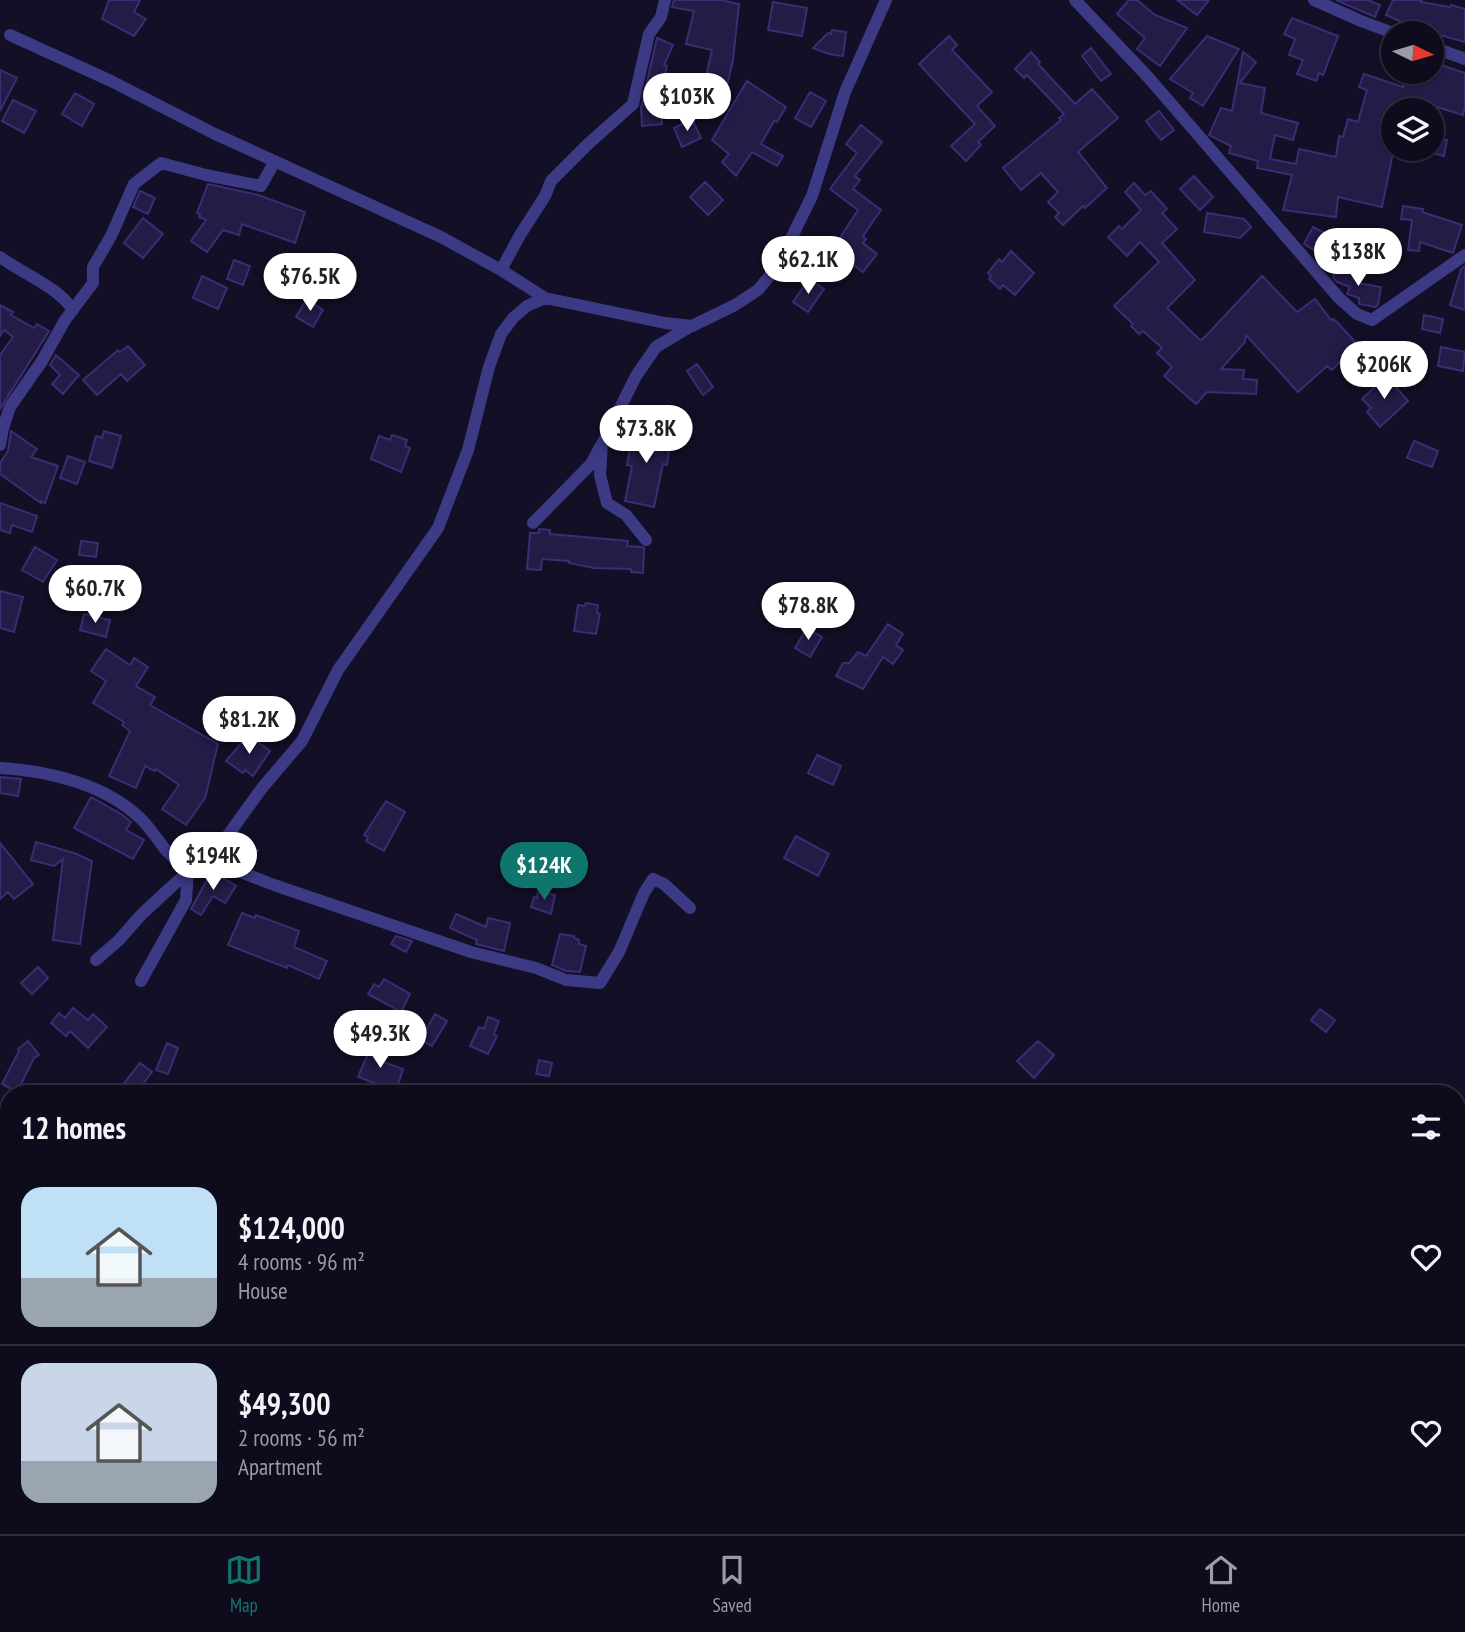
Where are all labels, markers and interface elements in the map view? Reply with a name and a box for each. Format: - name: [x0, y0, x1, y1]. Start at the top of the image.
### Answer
- north arrow: [1381, 21, 1444, 84]
- map controls: [1381, 21, 1444, 161]
- pin: $103K: [638, 74, 736, 133]
- text: $103K: [659, 81, 715, 110]
- button: layers: [1381, 98, 1444, 161]
- pin: $138K: [1309, 229, 1407, 288]
- pin: $62.1K: [751, 236, 865, 296]
- text: $138K: [1330, 236, 1386, 265]
- text: $62.1K: [778, 244, 838, 273]
- pin: $76.5K: [253, 254, 367, 313]
- text: $76.5K: [280, 261, 340, 290]
- pin: $206K: [1335, 342, 1433, 401]
- text: $206K: [1356, 349, 1412, 378]
- pin: $73.8K: [589, 406, 703, 465]
- text: $73.8K: [616, 413, 676, 442]
- pin: $60.7K: [38, 566, 152, 625]
- text: $60.7K: [65, 573, 125, 602]
- pin: $78.8K: [751, 582, 865, 642]
- text: $78.8K: [778, 590, 838, 619]
- pin: $81.2K: [192, 696, 306, 756]
- text: $81.2K: [219, 704, 279, 733]
- pin: $194K: [164, 832, 262, 892]
- text: $194K: [185, 840, 241, 869]
- pin: $124K: [495, 842, 593, 902]
- text: $124K: [516, 850, 572, 879]
- pin: $49.3K: [323, 1010, 437, 1070]
- text: $49.3K: [350, 1018, 410, 1047]
- text: 12 homes: [21, 1108, 126, 1147]
- icon: filters: [1407, 1108, 1445, 1146]
- text: $124,000: [238, 1208, 345, 1247]
- icon: home: [77, 1215, 161, 1299]
- icon: heart: [1407, 1238, 1445, 1276]
- text: 4 rooms · 96 m²: [238, 1247, 365, 1276]
- text: House: [238, 1276, 288, 1305]
- text: $49,300: [238, 1384, 331, 1423]
- icon: home: [77, 1391, 161, 1475]
- icon: heart: [1407, 1414, 1445, 1452]
- text: 2 rooms · 56 m²: [238, 1423, 365, 1452]
- text: Apartment: [238, 1452, 322, 1481]
- tab: Map: [225, 1551, 263, 1617]
- tab: Saved: [713, 1551, 752, 1617]
- tab: Home: [1202, 1551, 1240, 1617]

